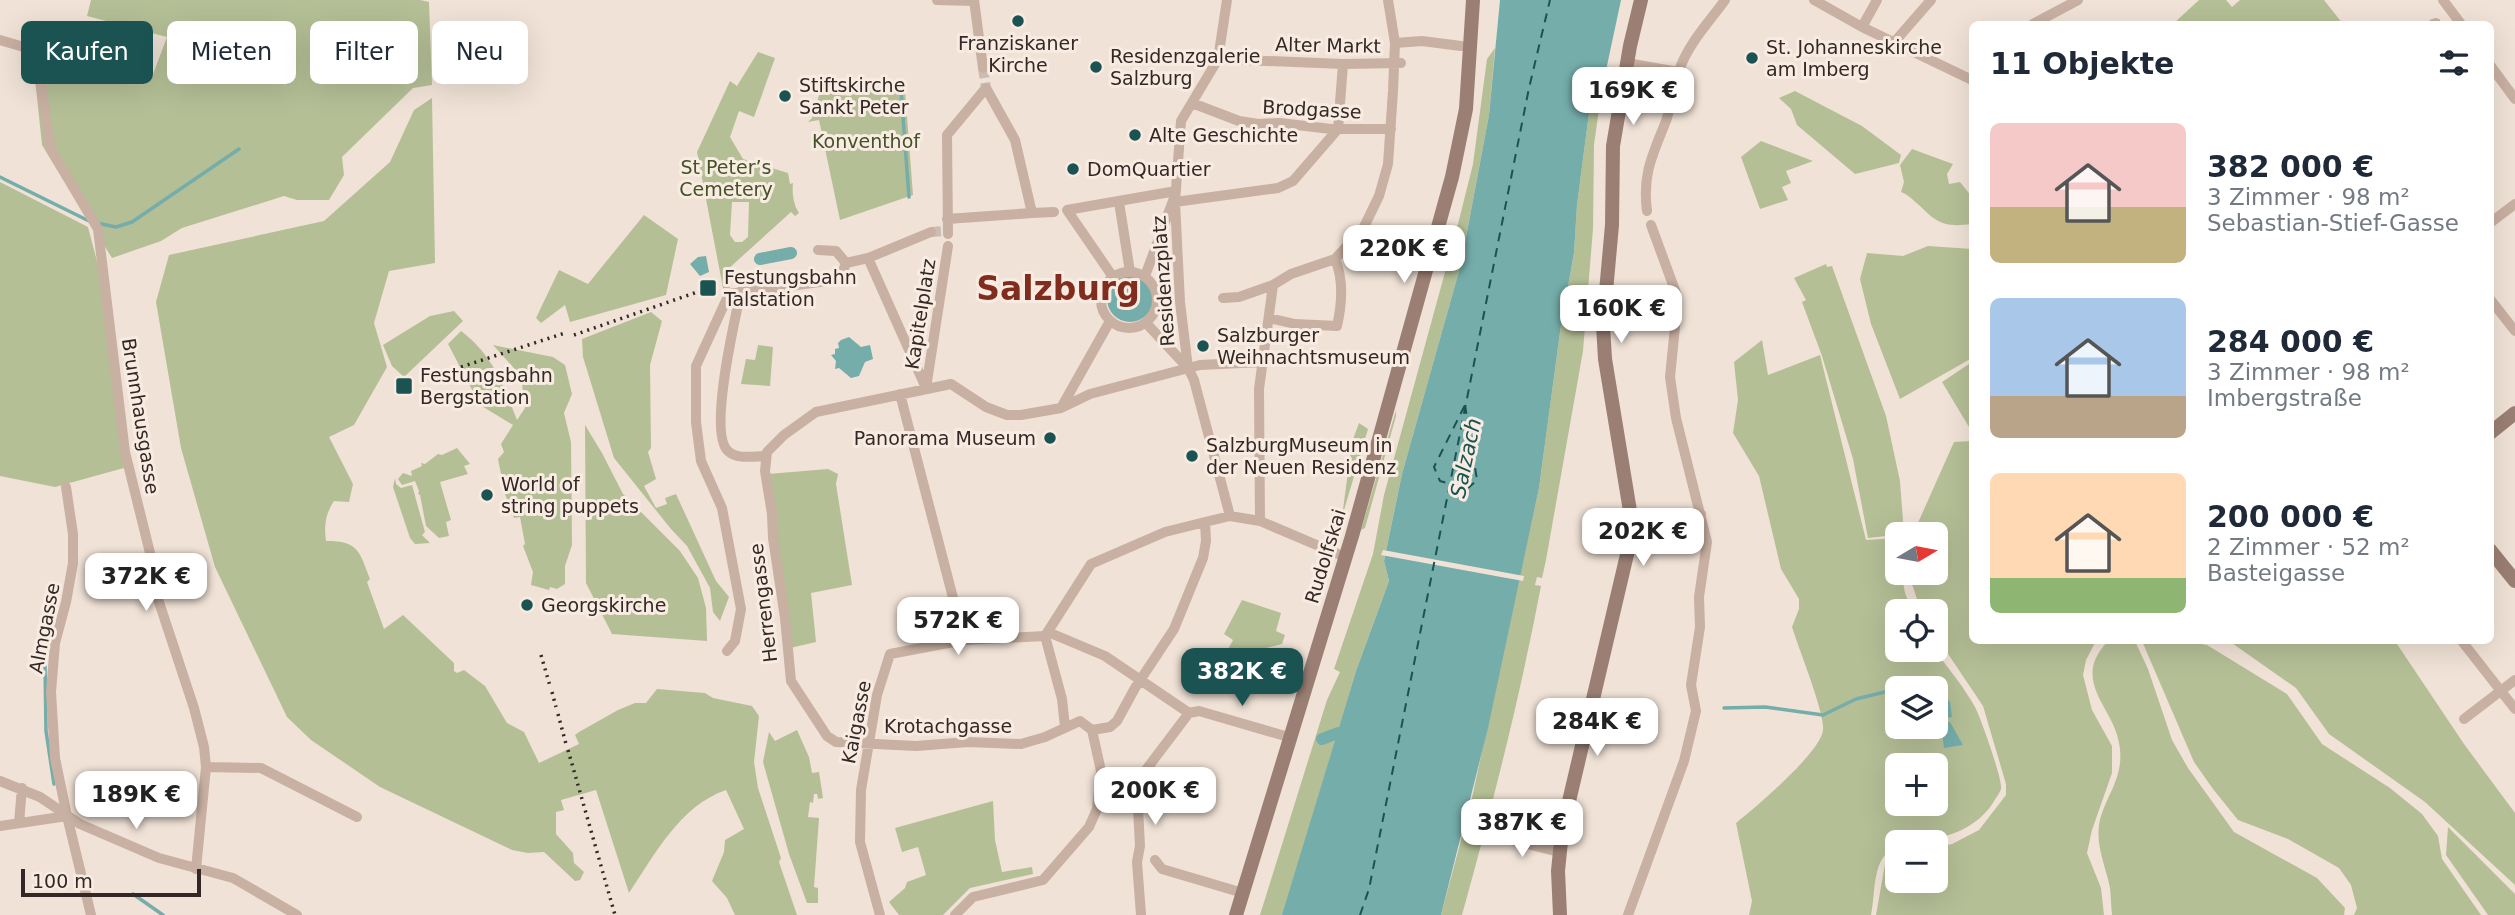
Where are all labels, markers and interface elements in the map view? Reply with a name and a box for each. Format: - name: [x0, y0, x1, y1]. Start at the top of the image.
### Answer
- marker: Franziskaner Kirche: [1010, 13, 1026, 29]
- chip: Kaufen: [21, 21, 153, 84]
- chip: Mieten: [167, 21, 296, 84]
- chip: Filter: [310, 21, 418, 84]
- chip: Neu: [432, 21, 528, 84]
- place label: Franziskaner Kirche: [958, 32, 1078, 76]
- street label: Alter Markt: [1275, 33, 1381, 57]
- place label: St. Johanneskirche am Imberg: [1766, 36, 1942, 80]
- icon: filters: [2435, 44, 2473, 82]
- place label: Residenzgalerie Salzburg: [1110, 45, 1260, 89]
- text: 11 Objekte: [1990, 46, 2174, 81]
- marker: St. Johanneskirche am Imberg: [1744, 50, 1760, 66]
- marker: Residenzgalerie Salzburg: [1088, 59, 1104, 75]
- pin: 169K €: [1576, 68, 1690, 127]
- place label: Stiftskirche Sankt Peter: [799, 74, 909, 118]
- text: 169K €: [1588, 77, 1678, 103]
- marker: Stiftskirche Sankt Peter: [777, 88, 793, 104]
- street label: Brodgasse: [1262, 95, 1362, 123]
- place label: Alte Geschichte: [1149, 124, 1298, 146]
- marker: Alte Geschichte: [1127, 127, 1143, 143]
- park label: Konventhof: [812, 130, 921, 152]
- text: 382 000 €: [2207, 149, 2374, 184]
- icon: home: [2046, 151, 2130, 235]
- park label: St Peter’s Cemetery: [679, 156, 773, 200]
- place label: DomQuartier: [1087, 158, 1211, 180]
- marker: DomQuartier: [1065, 161, 1081, 177]
- text: 3 Zimmer · 98 m²: [2207, 184, 2410, 210]
- text: Sebastian-Stief-Gasse: [2207, 210, 2459, 236]
- street label: Residenzplatz: [1147, 215, 1179, 347]
- pin: 220K €: [1347, 226, 1461, 285]
- text: 220K €: [1359, 235, 1449, 261]
- street label: Kapitelplatz: [900, 257, 940, 371]
- place label: Festungsbahn Talstation: [723, 266, 857, 310]
- district label: Salzburg: [976, 269, 1140, 308]
- marker: Festungsbahn Talstation: [698, 278, 718, 298]
- pin: 160K €: [1564, 286, 1678, 345]
- text: 160K €: [1576, 295, 1666, 321]
- place label: Salzburger Weihnachtsmuseum: [1217, 324, 1410, 368]
- text: 284 000 €: [2207, 324, 2374, 359]
- icon: home: [2046, 326, 2130, 410]
- street label: Brunnhausgasse: [118, 336, 164, 496]
- marker: Salzburger Weihnachtsmuseum: [1195, 338, 1211, 354]
- text: 3 Zimmer · 98 m²: [2207, 359, 2410, 385]
- place label: Festungsbahn Bergstation: [420, 364, 553, 408]
- marker: Festungsbahn Bergstation: [394, 376, 414, 396]
- text: Imbergstraße: [2207, 385, 2362, 411]
- water label: Salzach: [1446, 416, 1486, 500]
- place label: Panorama Museum: [854, 427, 1036, 449]
- marker: Panorama Museum: [1042, 430, 1058, 446]
- place label: SalzburgMuseum in der Neuen Residenz: [1206, 434, 1396, 478]
- marker: SalzburgMuseum in der Neuen Residenz: [1184, 448, 1200, 464]
- place label: World of string puppets: [501, 473, 639, 517]
- marker: World of string puppets: [479, 487, 495, 503]
- text: 200 000 €: [2207, 499, 2374, 534]
- icon: home: [2046, 501, 2130, 585]
- street label: Rudolfskai: [1300, 506, 1350, 606]
- pin: 202K €: [1586, 508, 1700, 568]
- text: 202K €: [1598, 518, 1688, 544]
- north arrow: [1885, 522, 1948, 584]
- map controls: [1885, 522, 1948, 893]
- text: 2 Zimmer · 52 m²: [2207, 534, 2410, 560]
- street label: Herrengasse: [745, 542, 781, 664]
- pin: 372K €: [89, 554, 203, 613]
- text: Basteigasse: [2207, 560, 2345, 586]
- text: 372K €: [101, 563, 191, 589]
- street label: Almgasse: [24, 581, 64, 675]
- place label: Georgskirche: [541, 594, 666, 616]
- marker: Georgskirche: [519, 597, 535, 613]
- pin: 572K €: [901, 598, 1015, 657]
- button: locate: [1885, 599, 1948, 662]
- text: 572K €: [913, 607, 1003, 633]
- pin: 382K €: [1185, 648, 1299, 708]
- text: 382K €: [1197, 658, 1287, 684]
- button: layers: [1885, 676, 1948, 739]
- street label: Kaigasse: [837, 679, 875, 765]
- pin: 284K €: [1540, 698, 1654, 758]
- text: 284K €: [1552, 708, 1642, 734]
- street label: Krotachgasse: [884, 715, 1012, 737]
- button: +: [1885, 753, 1948, 816]
- pin: 200K €: [1098, 768, 1212, 827]
- pin: 189K €: [79, 772, 193, 831]
- text: 200K €: [1110, 777, 1200, 803]
- text: 189K €: [91, 781, 181, 807]
- pin: 387K €: [1465, 800, 1579, 859]
- text: 387K €: [1477, 809, 1567, 835]
- button: −: [1885, 830, 1948, 893]
- scale bar: [21, 866, 201, 898]
- text: 100 m: [32, 870, 93, 892]

